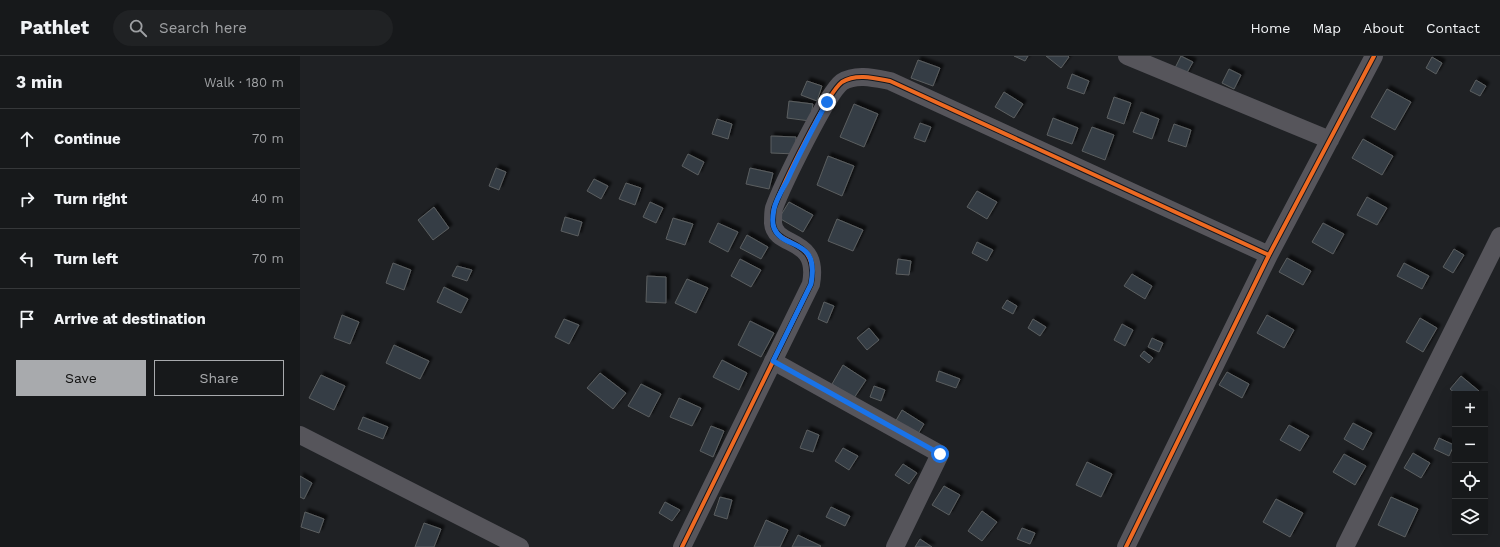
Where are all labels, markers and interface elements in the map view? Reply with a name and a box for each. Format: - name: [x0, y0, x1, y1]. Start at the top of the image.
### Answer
- search box: [113, 10, 393, 46]
- text: Pathlet: [20, 16, 89, 39]
- icon: search: [127, 17, 149, 39]
- text: Search here: [159, 19, 247, 37]
- text: Home: [1250, 20, 1290, 36]
- text: Map: [1312, 20, 1341, 36]
- text: About: [1363, 20, 1404, 36]
- text: Contact: [1426, 20, 1480, 36]
- text: 3 min: [16, 72, 62, 92]
- text: Walk · 180 m: [204, 75, 284, 90]
- route end: [818, 93, 836, 111]
- icon: ahead: [16, 128, 38, 150]
- text: Continue: [54, 130, 121, 148]
- text: 70 m: [252, 131, 284, 146]
- icon: right: [16, 188, 38, 210]
- text: Turn right: [54, 190, 127, 208]
- text: 40 m: [251, 191, 284, 206]
- icon: left: [16, 248, 38, 270]
- text: Turn left: [54, 250, 118, 268]
- text: 70 m: [252, 251, 284, 266]
- icon: arrive: [16, 308, 38, 330]
- text: Arrive at destination: [54, 310, 206, 328]
- button: Save: [16, 360, 146, 396]
- button: Share: [154, 360, 284, 396]
- map controls: [1452, 391, 1488, 535]
- button: +: [1452, 391, 1488, 427]
- button: −: [1452, 427, 1488, 463]
- route start: [931, 445, 949, 463]
- button: locate: [1452, 463, 1488, 499]
- button: layers: [1452, 499, 1488, 535]

